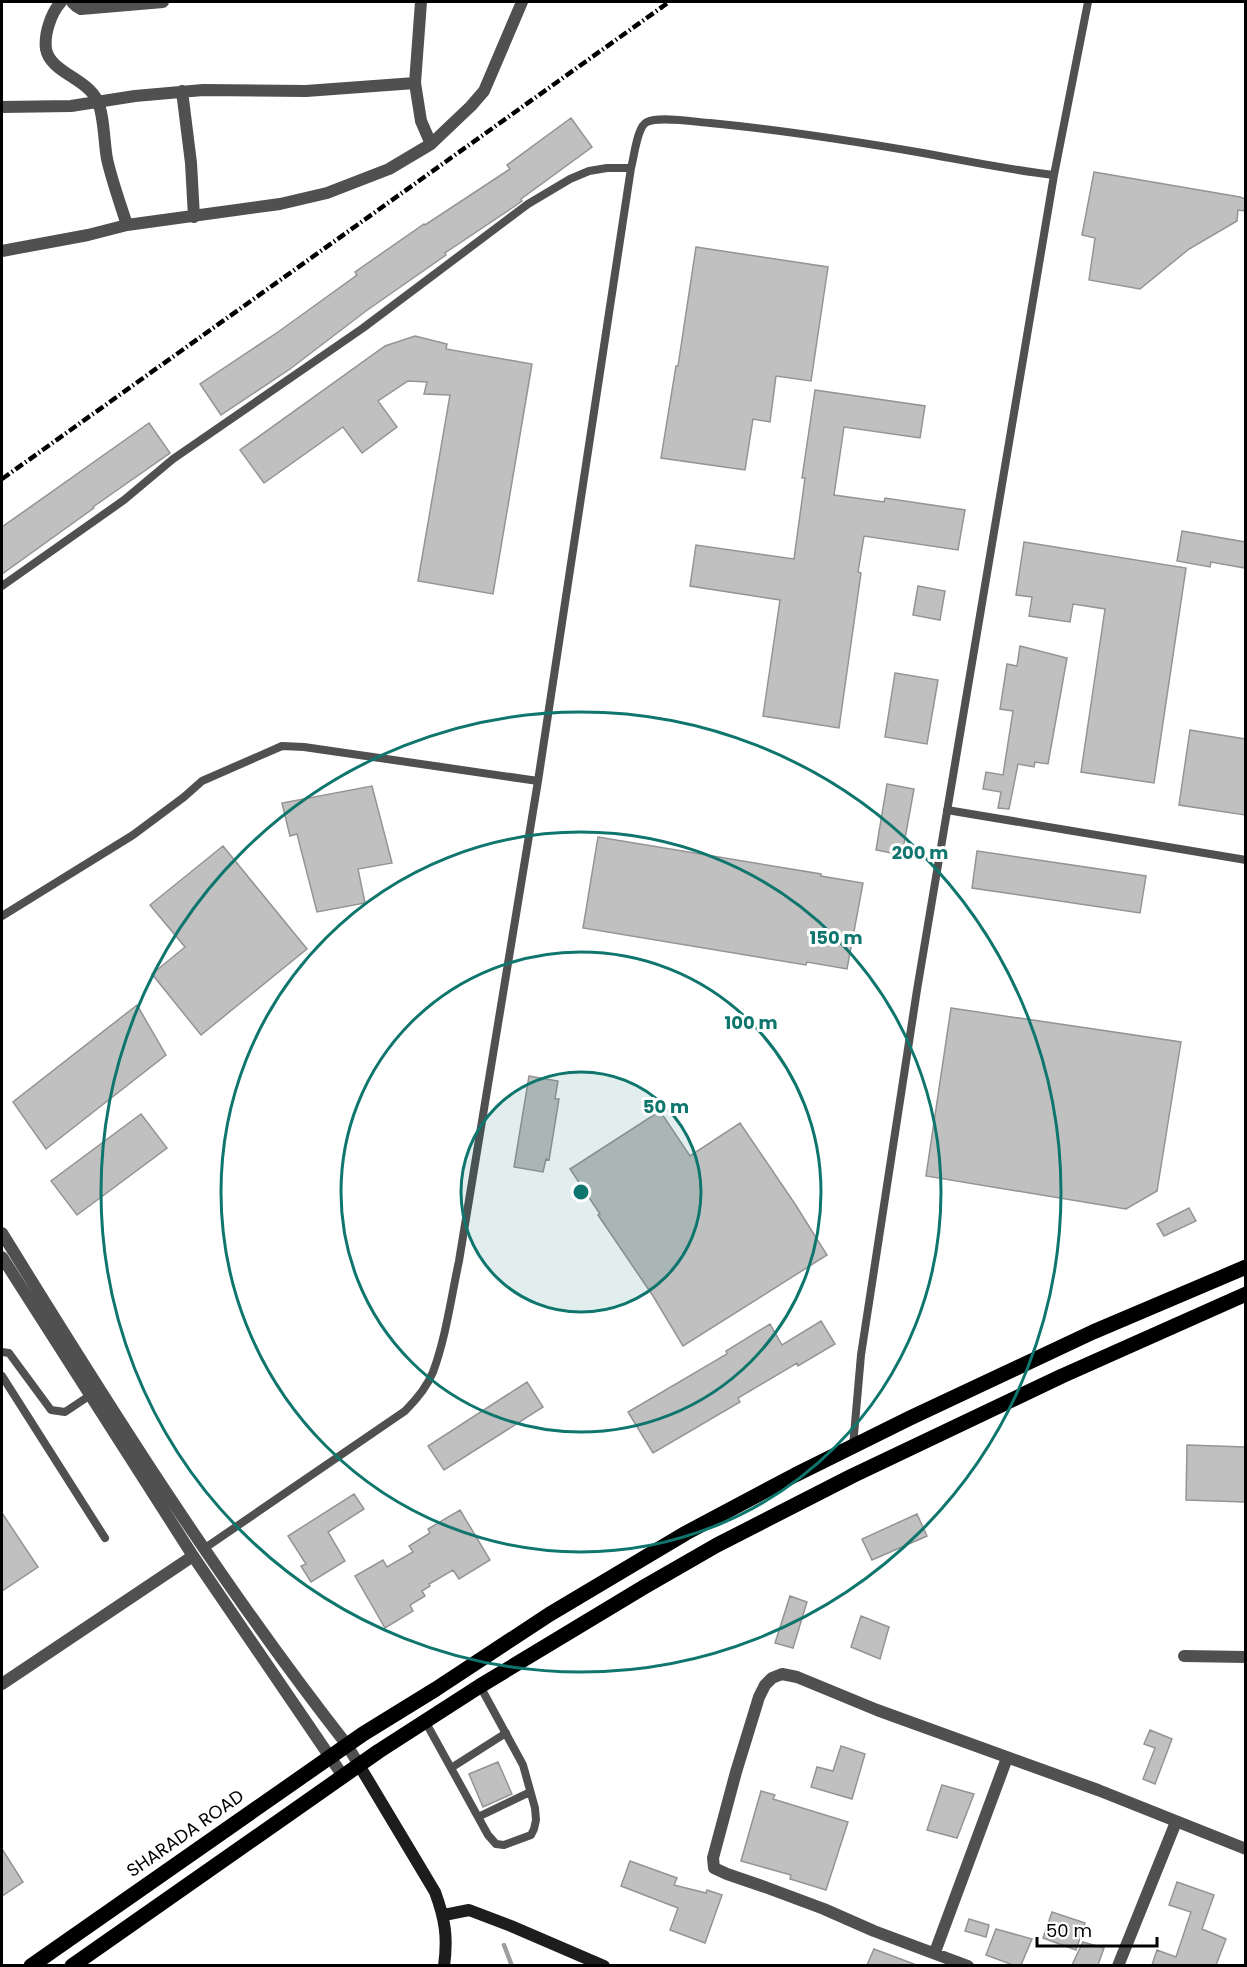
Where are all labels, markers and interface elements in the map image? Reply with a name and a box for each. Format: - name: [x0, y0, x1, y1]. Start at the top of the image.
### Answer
- text: 200 m: [892, 840, 948, 865]
- text: 150 m: [809, 925, 863, 950]
- text: 100 m: [724, 1010, 778, 1035]
- text: 50 m: [643, 1094, 689, 1119]
- centre of rings: [571, 1182, 591, 1202]
- street label: SHARADA ROAD: [121, 1783, 249, 1883]
- scale bar: [1037, 1910, 1157, 1948]
- text: 50 m: [1046, 1918, 1092, 1943]

